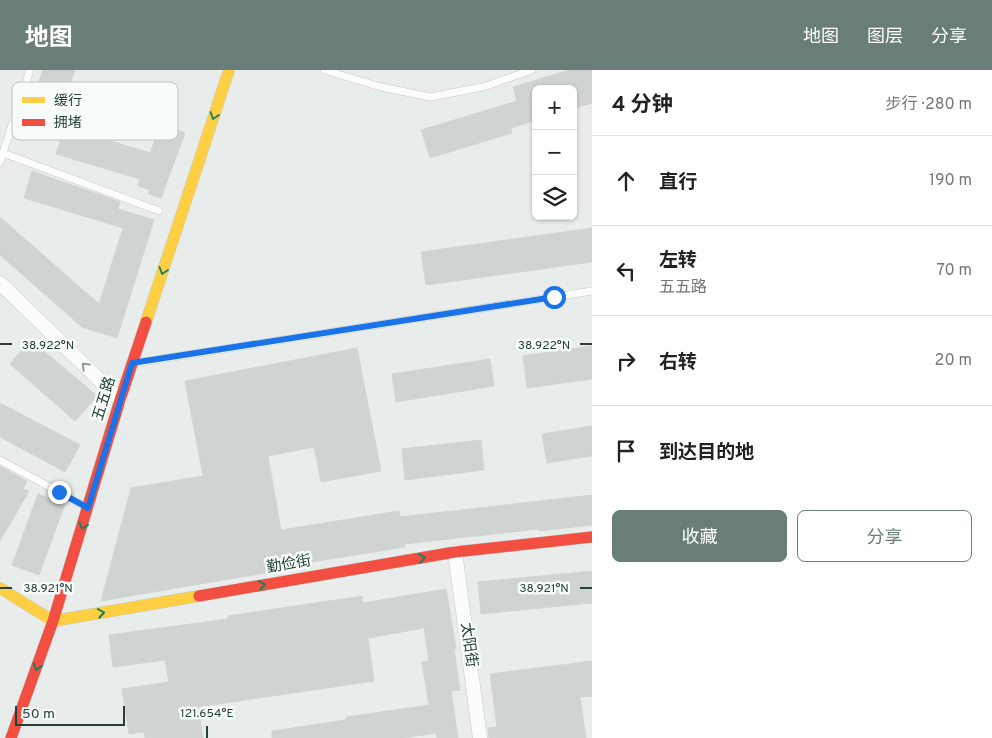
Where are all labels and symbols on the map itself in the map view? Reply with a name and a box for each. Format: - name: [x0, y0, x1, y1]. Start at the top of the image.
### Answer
- legend: [12, 82, 178, 140]
- text: 缓行: [54, 93, 82, 110]
- one-way arrow: [209, 112, 219, 120]
- text: 拥堵: [54, 115, 82, 132]
- one-way arrow: [158, 266, 168, 274]
- route start: [543, 286, 566, 309]
- text: 38.922°N: [22, 338, 74, 354]
- text: 38.922°N: [518, 338, 570, 354]
- one-way arrow: [82, 363, 91, 372]
- street label: 五五路: [89, 375, 121, 423]
- route end: [48, 481, 71, 504]
- one-way arrow: [79, 521, 89, 530]
- street label: 勤俭街: [265, 552, 313, 578]
- one-way arrow: [417, 553, 426, 563]
- text: 38.921°N: [23, 581, 73, 597]
- one-way arrow: [257, 581, 266, 591]
- text: 38.921°N: [519, 581, 569, 597]
- one-way arrow: [97, 608, 106, 618]
- street label: 太阳街: [455, 621, 481, 669]
- one-way arrow: [33, 662, 43, 671]
- scale bar: [15, 703, 125, 726]
- text: 121.654°E: [180, 706, 234, 722]

